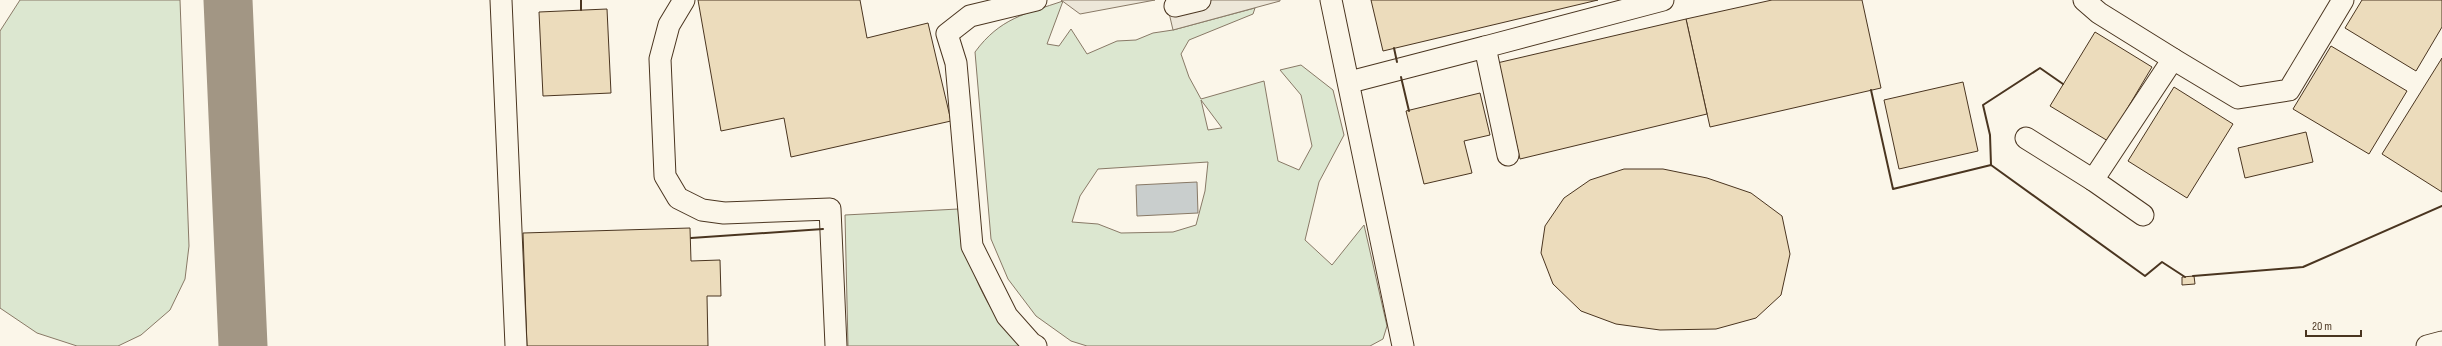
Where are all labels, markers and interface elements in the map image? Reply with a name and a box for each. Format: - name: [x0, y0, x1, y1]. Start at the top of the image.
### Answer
- scale bar: [2306, 312, 2361, 338]
- text: 20 m: [2312, 319, 2332, 334]

